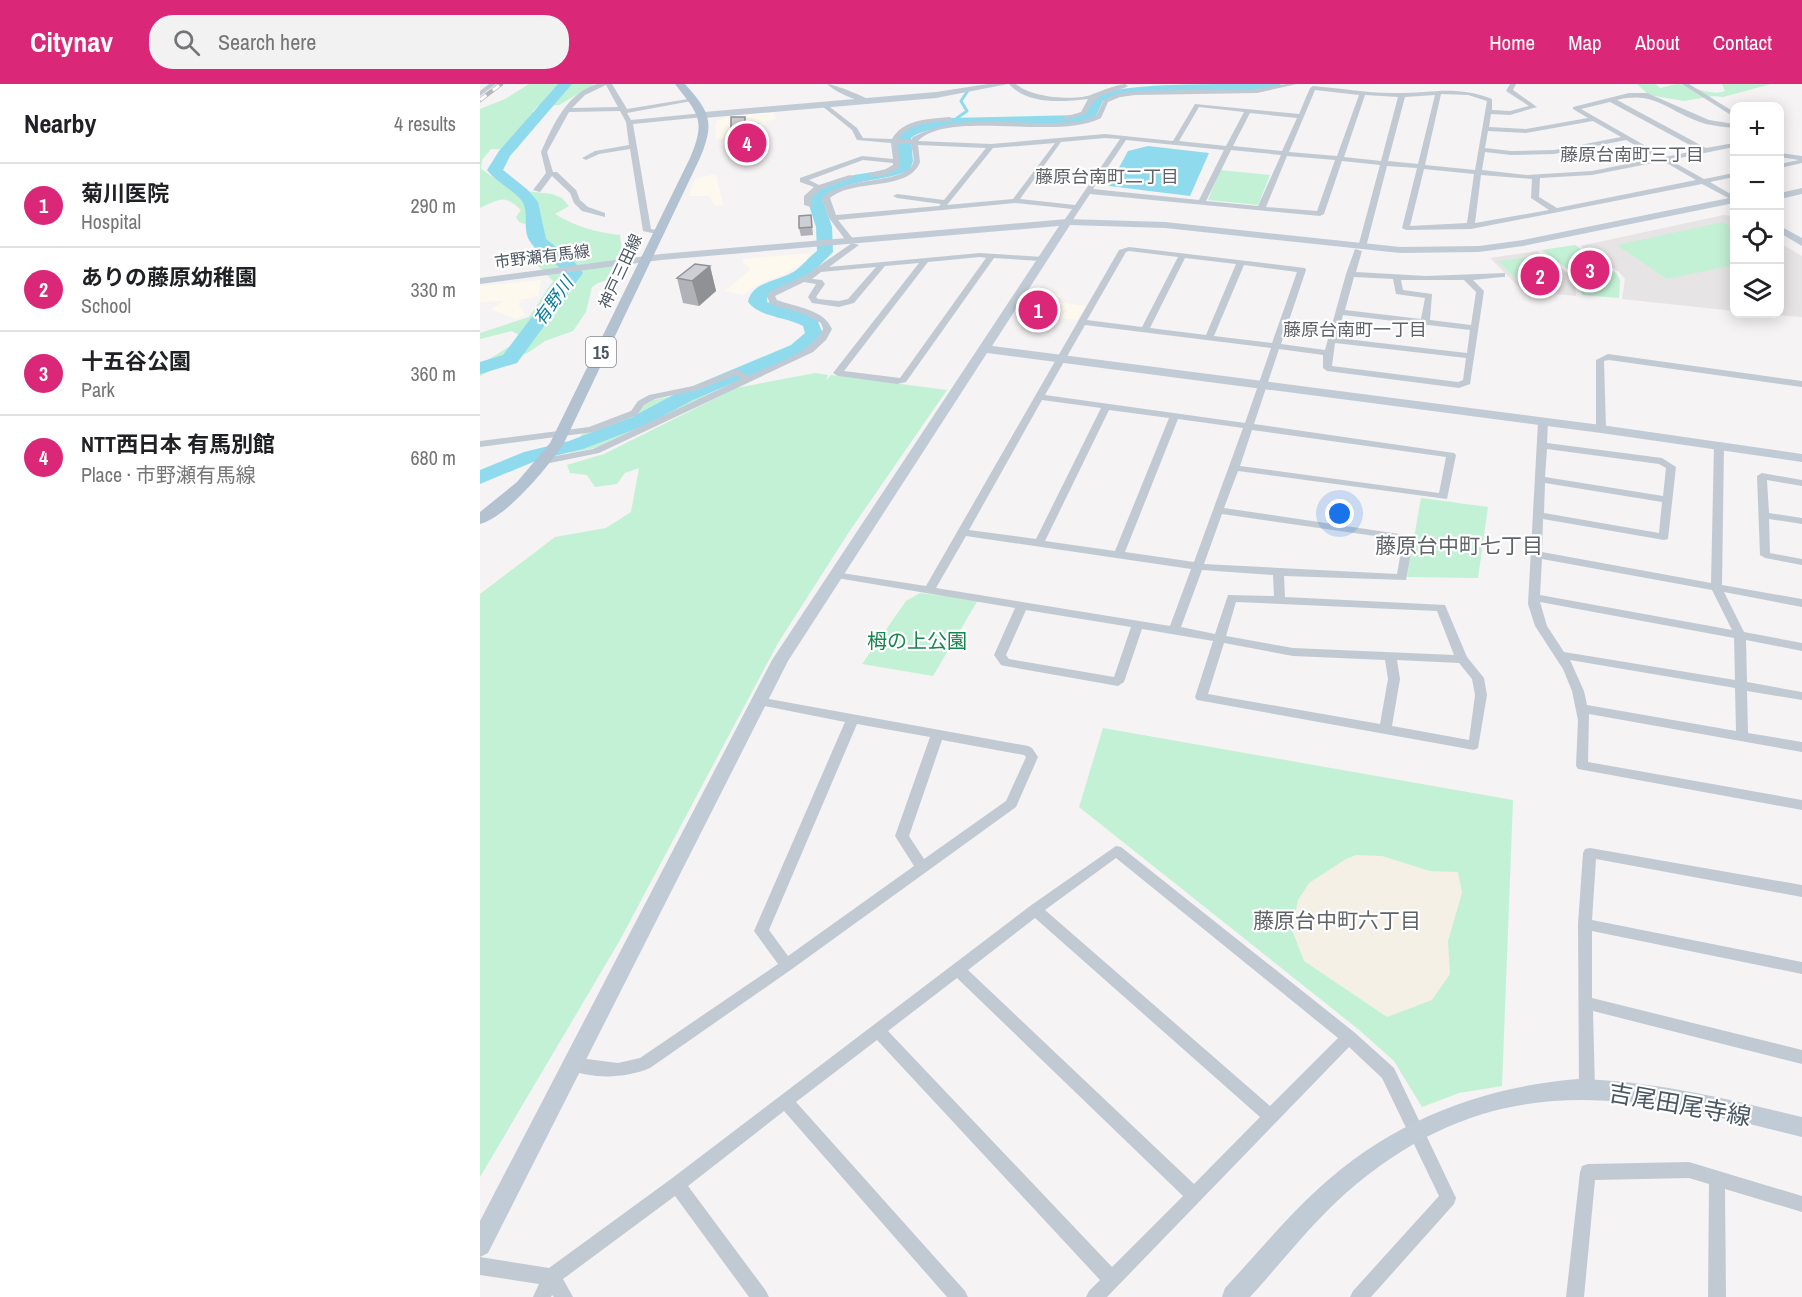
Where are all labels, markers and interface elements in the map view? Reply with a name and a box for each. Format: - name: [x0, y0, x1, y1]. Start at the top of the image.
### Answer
- search box: [149, 15, 569, 69]
- text: Citynav: [30, 23, 113, 61]
- icon: search: [170, 26, 203, 59]
- text: Search here: [218, 27, 316, 57]
- text: Home: [1489, 28, 1535, 57]
- text: Map: [1568, 28, 1602, 57]
- text: About: [1635, 28, 1680, 57]
- text: Contact: [1713, 28, 1772, 57]
- map controls: [1730, 102, 1784, 318]
- button: +: [1730, 102, 1784, 156]
- text: Nearby: [24, 106, 96, 141]
- text: 4 results: [394, 110, 456, 137]
- pin: 4: [728, 120, 766, 166]
- district label: 藤原台南町三丁目: [1560, 142, 1704, 167]
- button: −: [1730, 156, 1784, 210]
- district label: 藤原台南町二丁目: [1035, 164, 1179, 189]
- text: 菊川医院: [81, 178, 169, 208]
- text: 1: [39, 192, 48, 219]
- text: 290 m: [410, 192, 456, 219]
- text: Hospital: [81, 208, 141, 235]
- button: locate: [1730, 210, 1784, 264]
- street label: 神戸三田線: [593, 230, 647, 312]
- street label: 市野瀬有馬線: [493, 239, 591, 273]
- pin: 3: [1570, 248, 1610, 292]
- pin: 2: [1520, 254, 1560, 298]
- text: ありの藤原幼稚園: [81, 262, 257, 292]
- button: layers: [1730, 264, 1784, 318]
- water label: 有野川: [527, 270, 580, 330]
- text: 2: [39, 276, 48, 303]
- text: 330 m: [410, 276, 456, 303]
- pin: 1: [1018, 288, 1058, 332]
- text: School: [81, 292, 131, 319]
- district label: 藤原台南町一丁目: [1283, 317, 1427, 342]
- road number: 15: [586, 337, 616, 367]
- text: 十五谷公園: [81, 346, 191, 376]
- text: 3: [39, 360, 48, 387]
- text: 360 m: [410, 360, 456, 387]
- text: Park: [81, 376, 115, 403]
- text: NTT西日本 有馬別館: [81, 429, 275, 459]
- text: 4: [39, 444, 48, 471]
- text: 680 m: [410, 444, 456, 471]
- text: Place · 市野瀬有馬線: [81, 461, 256, 488]
- your location: [1325, 499, 1354, 528]
- district label: 藤原台中町七丁目: [1375, 531, 1543, 560]
- park label: 栂の上公園: [867, 627, 967, 654]
- district label: 藤原台中町六丁目: [1253, 906, 1421, 935]
- street label: 吉尾田尾寺線: [1606, 1076, 1754, 1132]

